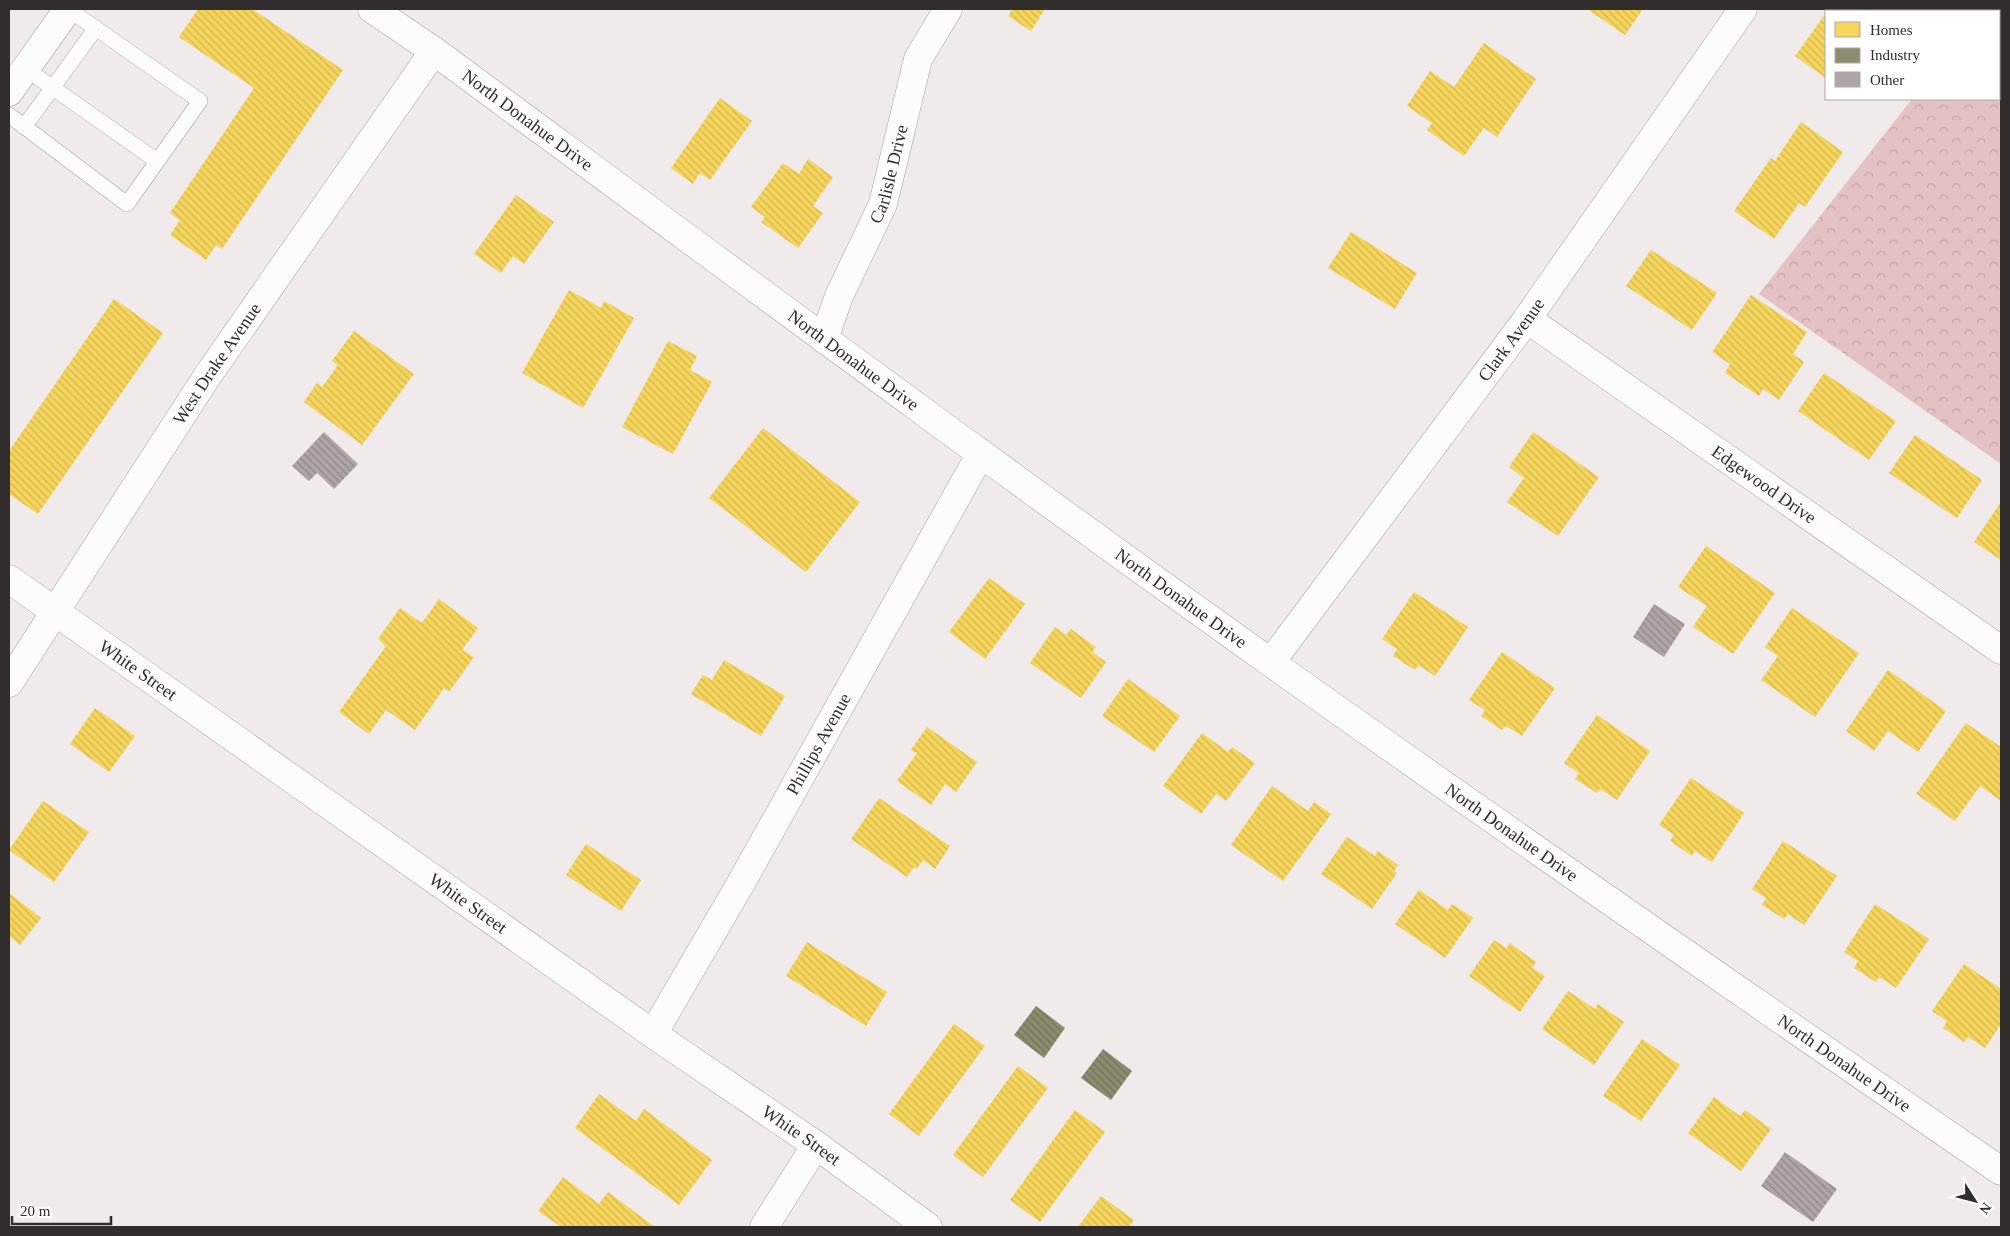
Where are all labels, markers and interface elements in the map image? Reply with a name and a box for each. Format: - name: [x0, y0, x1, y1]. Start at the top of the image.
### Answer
- legend: [1825, 10, 2000, 100]
- text: Homes: [1870, 22, 1913, 38]
- text: Industry: [1870, 47, 1920, 63]
- street label: North Donahue Drive: [458, 65, 597, 175]
- text: Other: [1870, 72, 1904, 88]
- street label: Carlisle Drive: [865, 123, 912, 227]
- street label: Clark Avenue: [1474, 294, 1548, 385]
- street label: West Drake Avenue: [169, 299, 265, 428]
- street label: North Donahue Drive: [784, 306, 923, 415]
- street label: Edgewood Drive: [1708, 441, 1820, 528]
- street label: North Donahue Drive: [1111, 544, 1251, 652]
- street label: White Street: [95, 636, 181, 704]
- street label: Phillips Avenue: [782, 690, 855, 798]
- street label: North Donahue Drive: [1442, 779, 1582, 886]
- street label: White Street: [425, 869, 511, 938]
- street label: North Donahue Drive: [1774, 1010, 1915, 1116]
- street label: White Street: [758, 1101, 844, 1169]
- north arrow: [1950, 1176, 2000, 1226]
- scale bar: [12, 1194, 111, 1226]
- text: N: [1976, 1200, 1994, 1217]
- text: 20 m: [20, 1203, 51, 1219]

